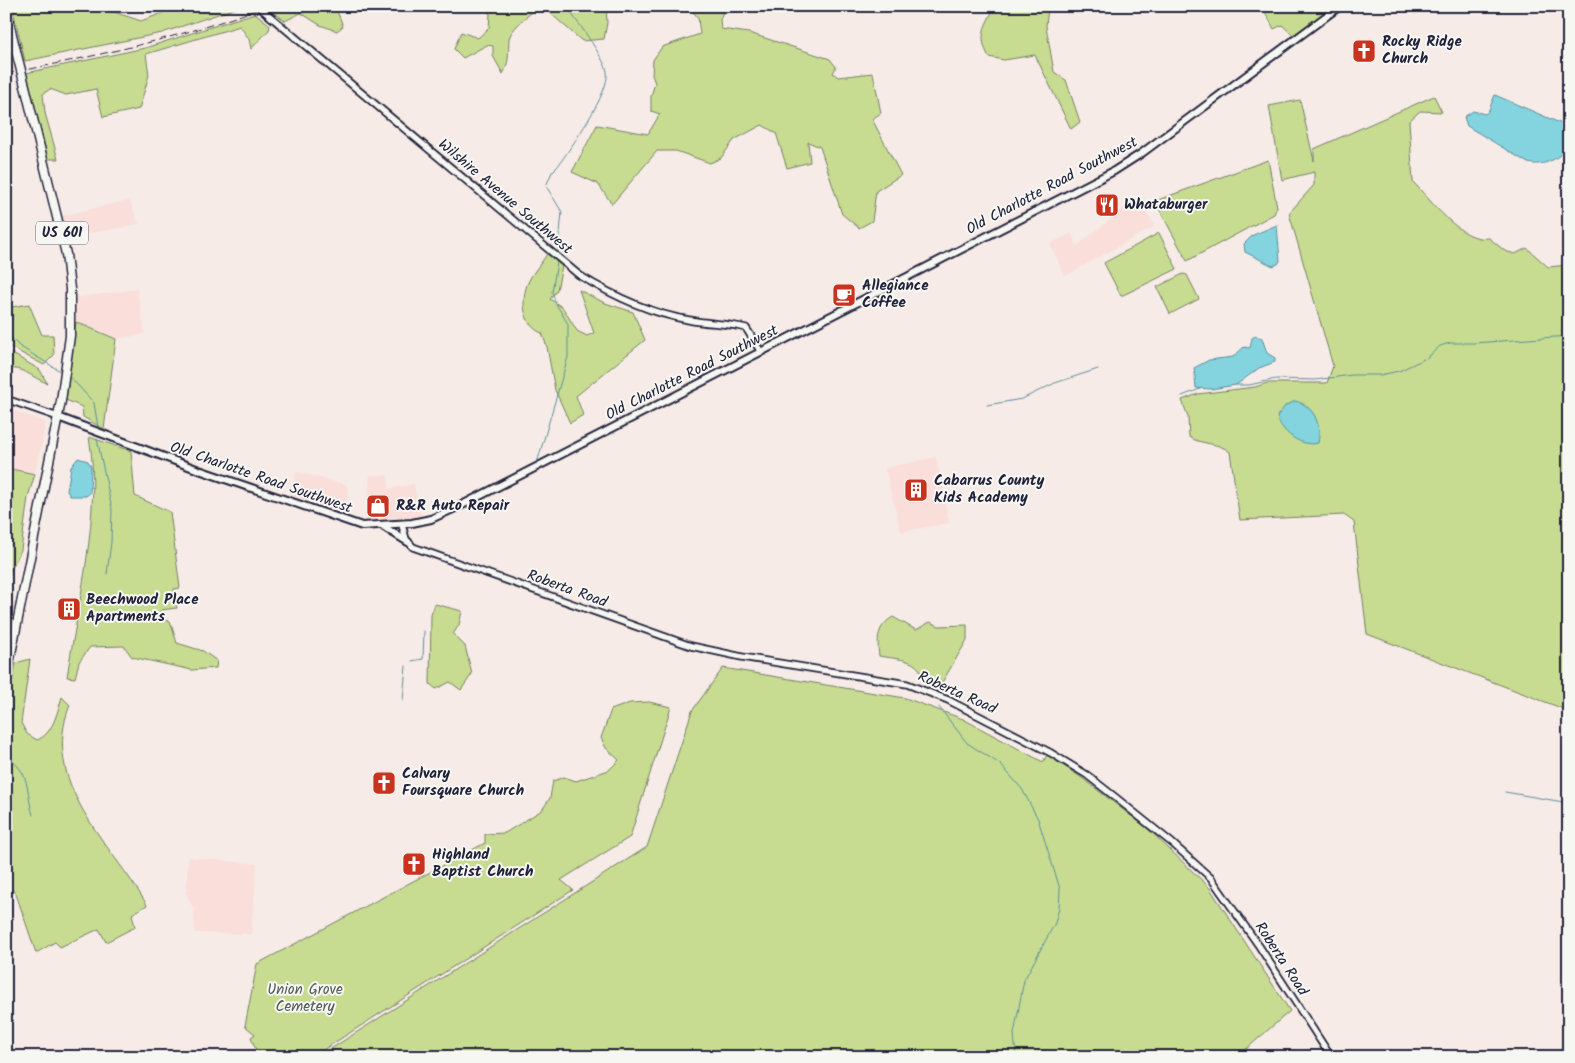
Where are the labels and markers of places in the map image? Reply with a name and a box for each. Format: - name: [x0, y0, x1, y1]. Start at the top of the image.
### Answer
- place label: Rocky Ridge Church: [1382, 30, 1462, 71]
- church icon: Rocky Ridge Church: [1351, 38, 1377, 64]
- restaurant icon: Whataburger: [1094, 192, 1120, 218]
- place label: Whataburger: [1124, 193, 1208, 217]
- place label: Allegiance Coffee: [862, 274, 929, 315]
- cafe icon: Allegiance Coffee: [831, 282, 857, 308]
- place label: Cabarrus County Kids Academy: [934, 469, 1044, 510]
- building icon: Cabarrus County Kids Academy: [903, 477, 929, 503]
- shop icon: R&R Auto Repair: [365, 493, 391, 519]
- place label: R&R Auto Repair: [396, 494, 510, 518]
- place label: Beechwood Place Apartments: [86, 588, 199, 629]
- building icon: Beechwood Place Apartments: [56, 596, 82, 622]
- place label: Calvary Foursquare Church: [402, 762, 524, 803]
- church icon: Calvary Foursquare Church: [371, 770, 397, 796]
- place label: Highland Baptist Church: [432, 843, 534, 884]
- church icon: Highland Baptist Church: [401, 851, 427, 877]

